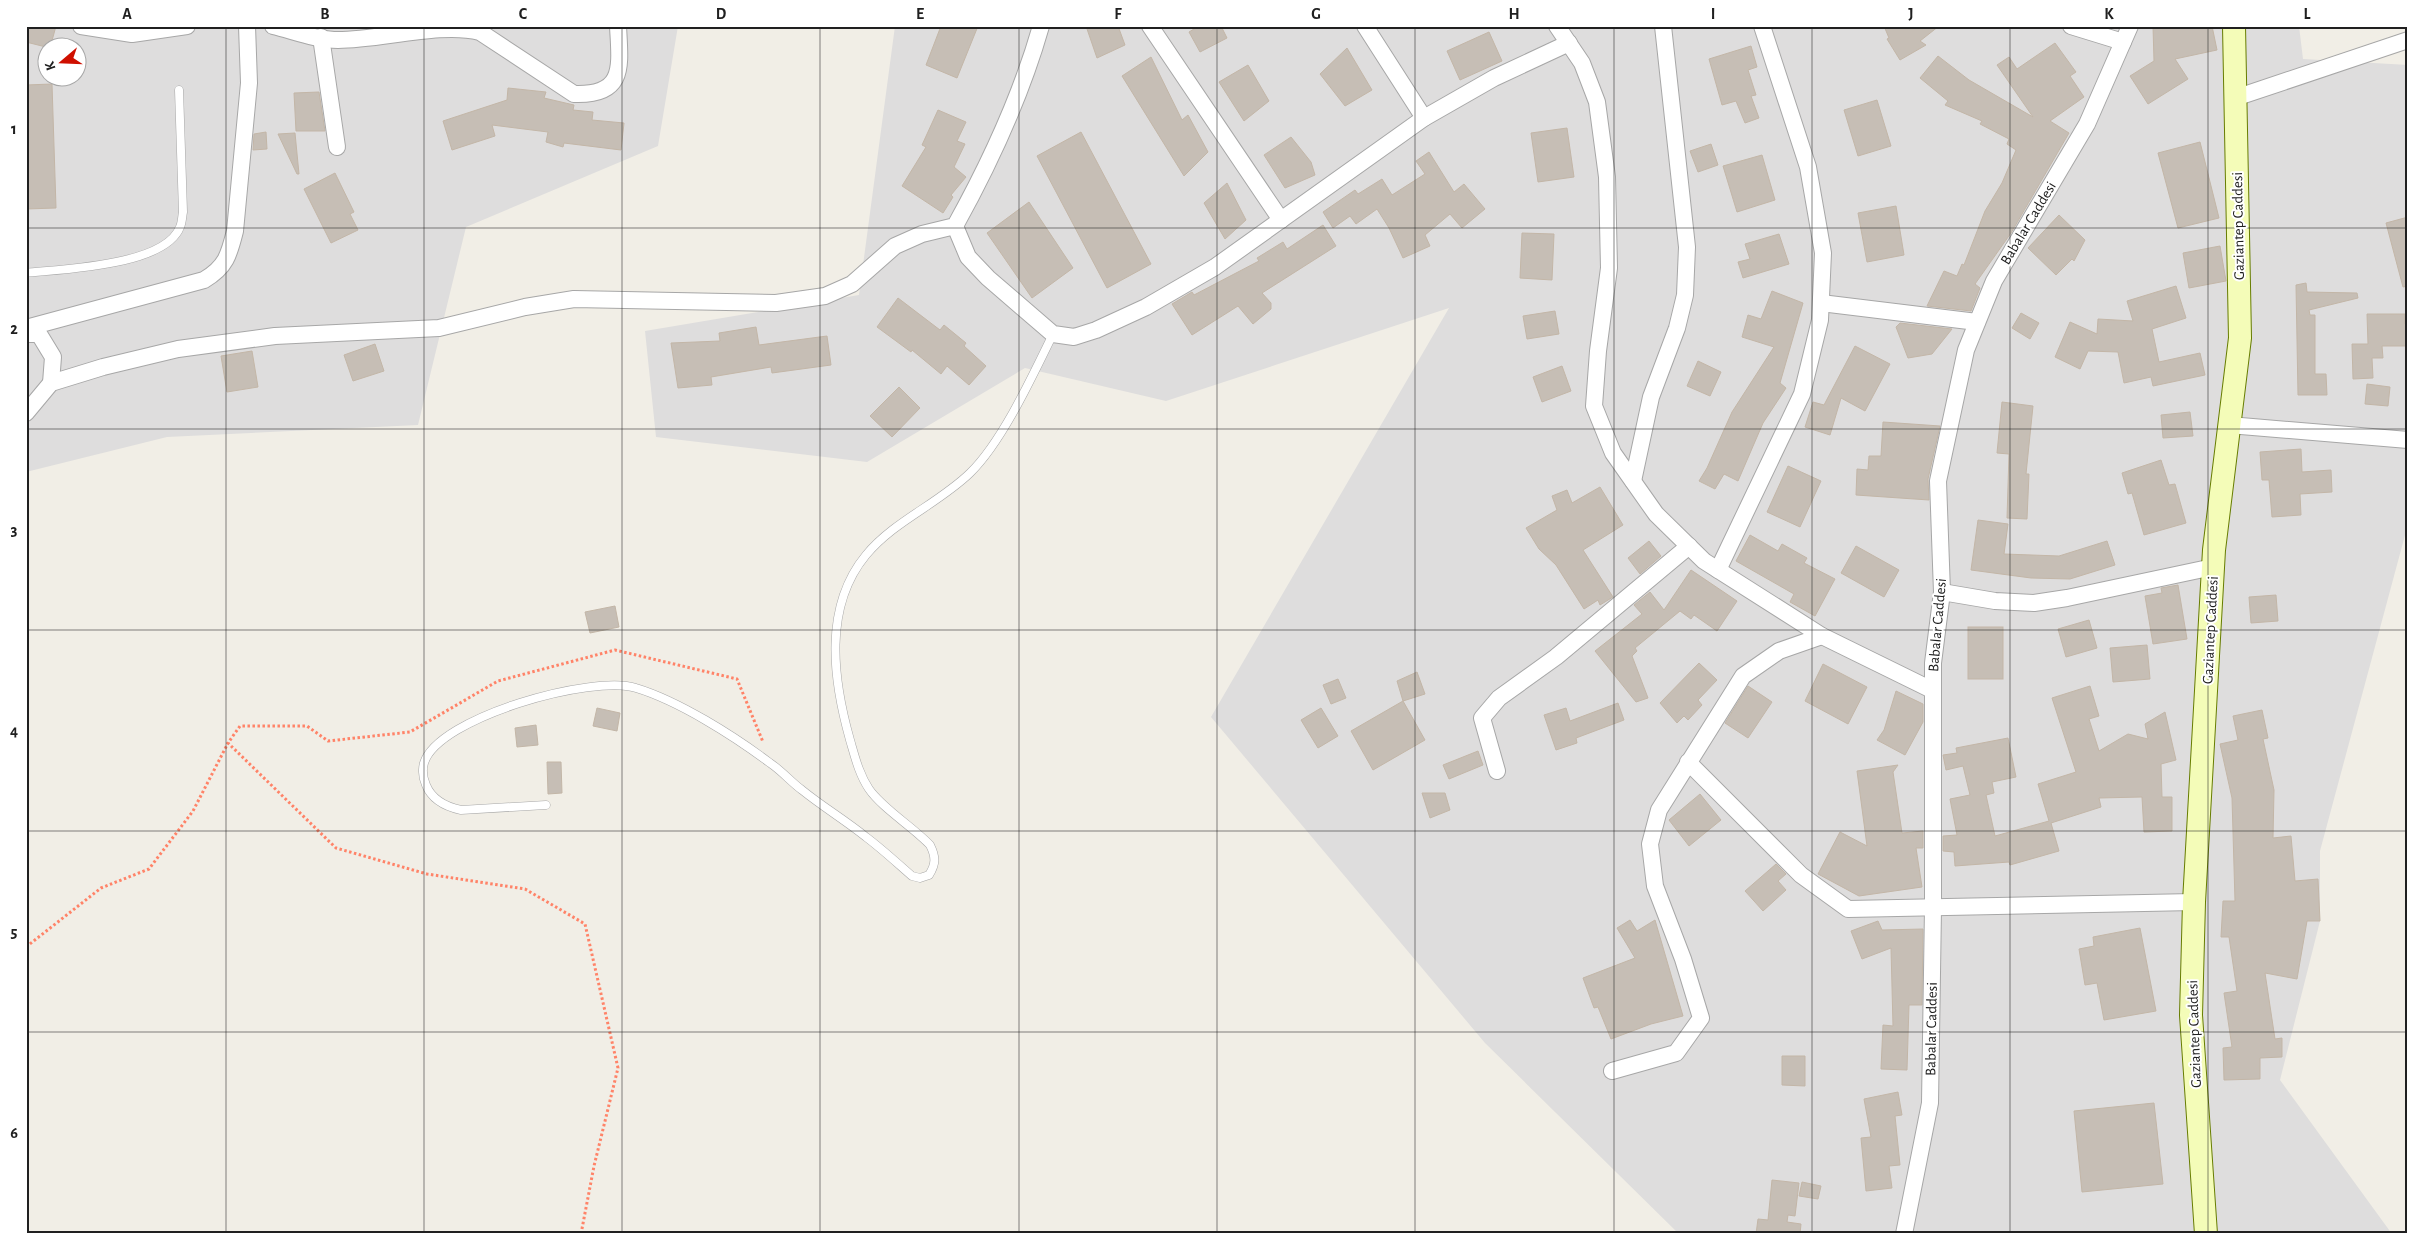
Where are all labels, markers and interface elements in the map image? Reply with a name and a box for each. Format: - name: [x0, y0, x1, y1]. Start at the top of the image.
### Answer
- text: A: [122, 6, 132, 22]
- text: B: [320, 6, 330, 22]
- text: C: [519, 6, 528, 22]
- text: D: [716, 6, 727, 22]
- text: E: [916, 6, 924, 22]
- text: F: [1114, 6, 1122, 22]
- text: G: [1311, 6, 1321, 22]
- text: H: [1508, 6, 1520, 22]
- text: I: [1711, 6, 1715, 22]
- text: J: [1908, 6, 1914, 22]
- text: K: [2104, 6, 2114, 22]
- text: L: [2304, 6, 2311, 22]
- north arrow: [38, 38, 88, 88]
- text: K: [42, 59, 59, 72]
- text: 1: [11, 121, 17, 137]
- street label: Gaziantep Caddesi: [2230, 172, 2247, 280]
- street label: Babalar Caddesi: [1998, 179, 2059, 267]
- text: 2: [10, 321, 18, 337]
- text: 3: [11, 522, 18, 538]
- street label: Gaziantep Caddesi: [2200, 576, 2221, 684]
- street label: Babalar Caddesi: [1926, 578, 1949, 672]
- text: 4: [10, 723, 18, 739]
- text: 5: [11, 924, 18, 940]
- street label: Gaziantep Caddesi: [2185, 980, 2204, 1088]
- street label: Babalar Caddesi: [1923, 982, 1940, 1076]
- text: 6: [10, 1125, 18, 1141]

